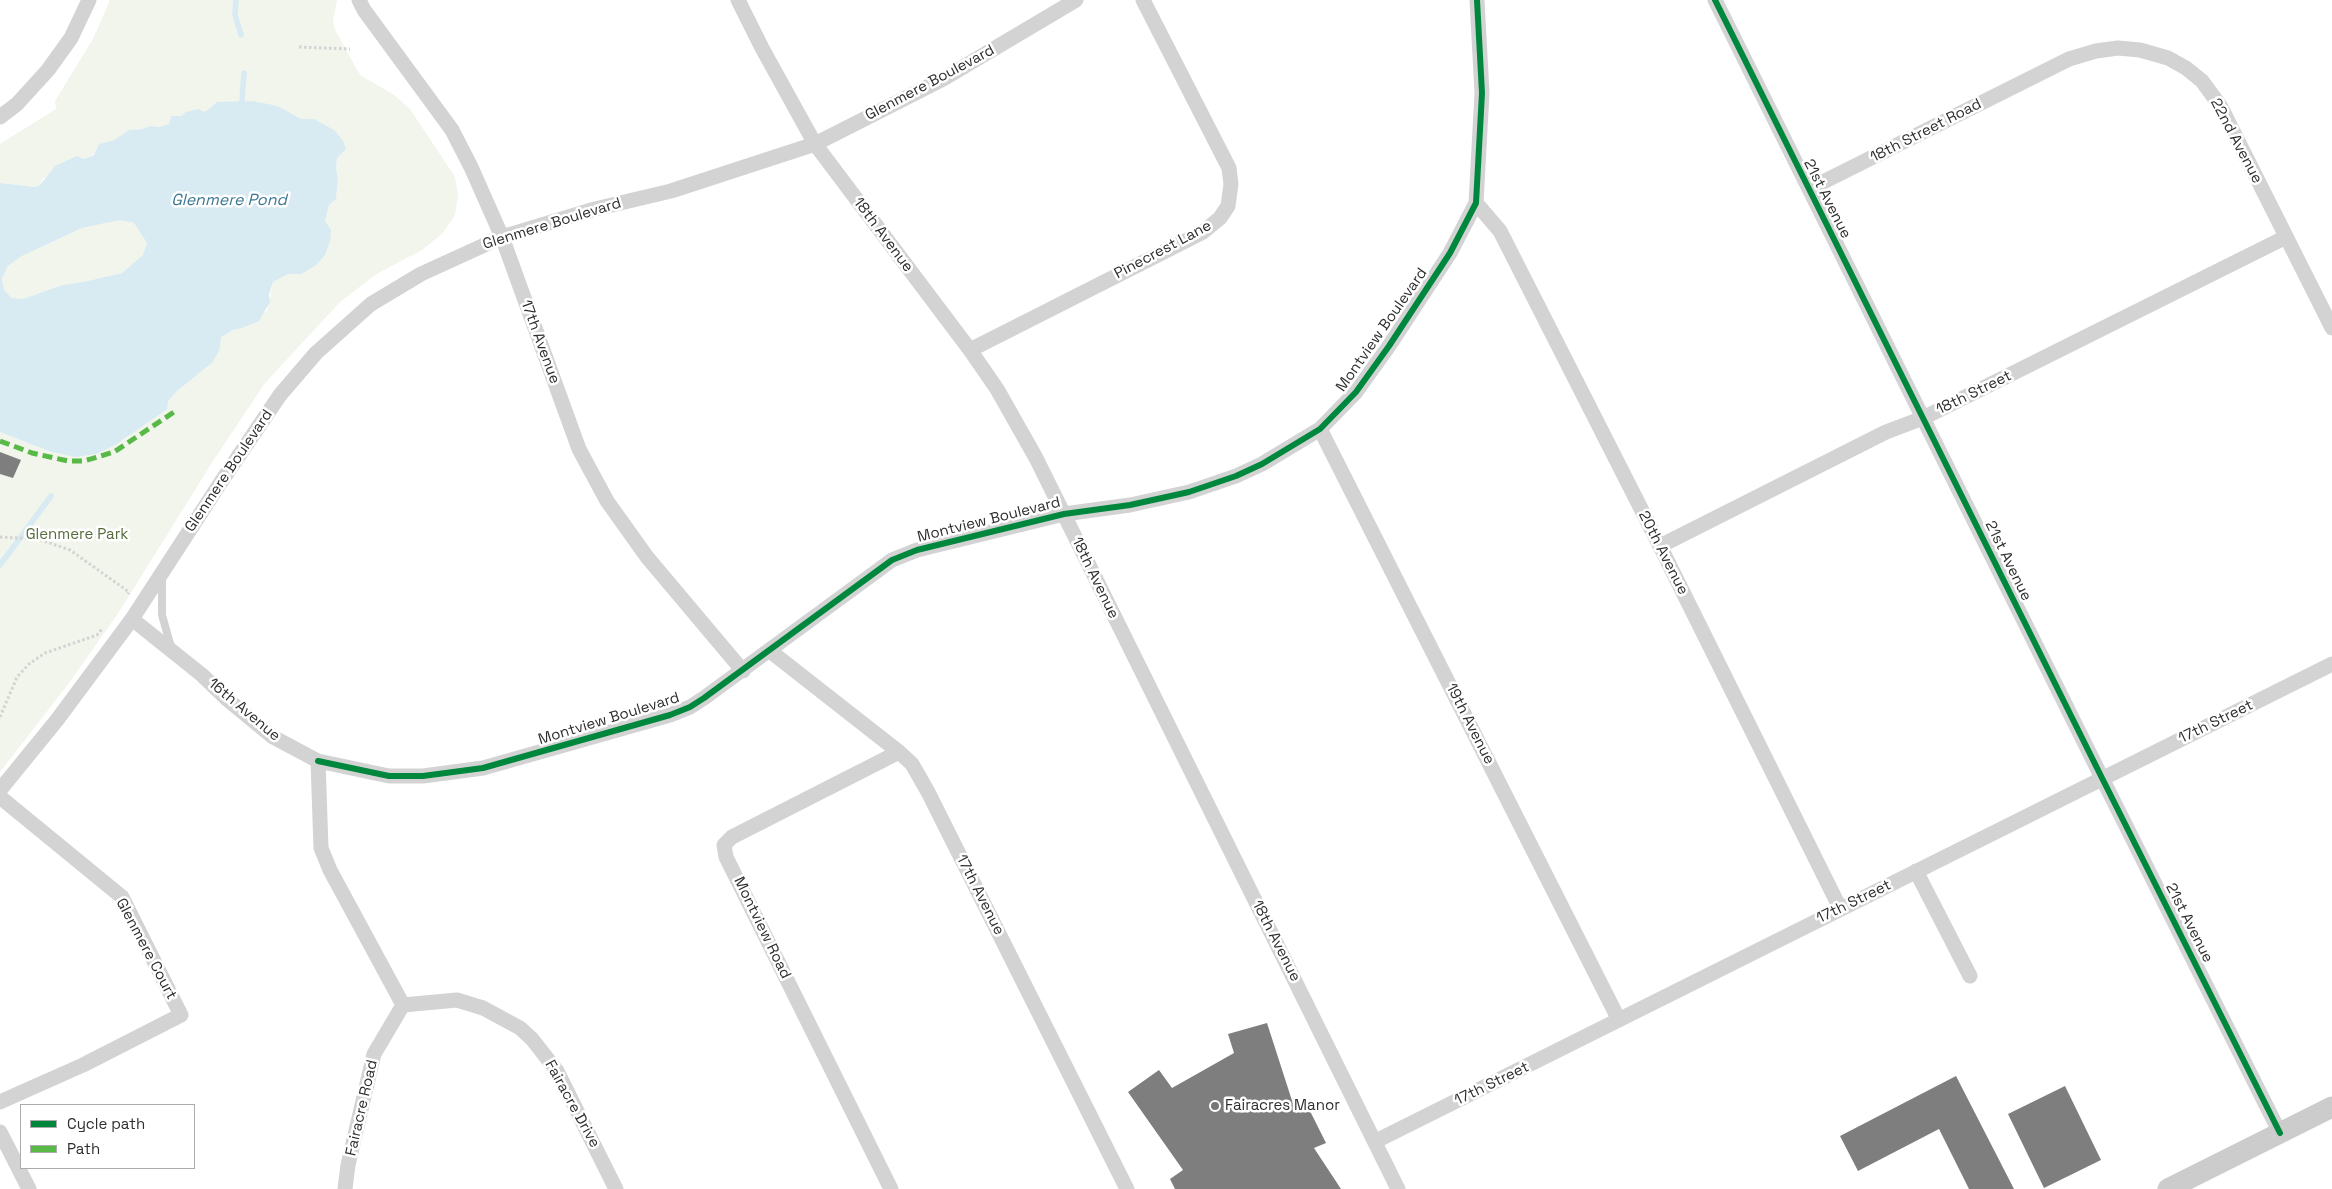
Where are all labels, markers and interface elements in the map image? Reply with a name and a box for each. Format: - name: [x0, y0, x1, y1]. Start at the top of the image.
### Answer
- street label: Glenmere Boulevard: [862, 41, 998, 125]
- street label: 18th Street Road: [1868, 95, 1984, 167]
- street label: 22nd Avenue: [2206, 95, 2266, 187]
- street label: 21st Avenue: [1799, 156, 1855, 242]
- water label: Glenmere Pond: [171, 191, 287, 211]
- street label: Glenmere Boulevard: [481, 194, 623, 254]
- street label: 18th Avenue: [849, 194, 917, 276]
- street label: Pinecrest Lane: [1111, 217, 1215, 283]
- street label: Montview Boulevard: [1333, 265, 1431, 395]
- street label: 17th Avenue: [517, 298, 563, 386]
- street label: 18th Street: [1933, 367, 2015, 419]
- street label: Glenmere Boulevard: [181, 406, 277, 536]
- street label: Montview Boulevard: [916, 494, 1062, 546]
- street label: 20th Avenue: [1634, 508, 1692, 598]
- street label: 21st Avenue: [1981, 518, 2035, 604]
- park label: Glenmere Park: [26, 526, 128, 544]
- street label: 18th Avenue: [1068, 534, 1122, 622]
- street label: 16th Avenue: [204, 675, 284, 745]
- street label: 19th Avenue: [1442, 681, 1498, 767]
- street label: Montview Boulevard: [536, 689, 682, 749]
- street label: 17th Street: [2176, 696, 2256, 748]
- street label: 17th Avenue: [952, 852, 1008, 938]
- street label: Montview Road: [730, 874, 794, 982]
- street label: 17th Street: [1814, 876, 1894, 928]
- street label: 21st Avenue: [2161, 880, 2217, 966]
- street label: Glenmere Court: [112, 895, 180, 1003]
- street label: 18th Avenue: [1248, 897, 1304, 985]
- street label: Fairacre Drive: [541, 1057, 603, 1151]
- street label: Fairacre Road: [342, 1058, 382, 1158]
- street label: 17th Street: [1452, 1058, 1532, 1110]
- place label: Fairacres Manor: [1225, 1097, 1340, 1115]
- marker: Fairacres Manor: [1209, 1100, 1221, 1112]
- legend: [20, 1104, 195, 1169]
- text: Cycle path: [67, 1114, 145, 1133]
- text: Path: [67, 1139, 100, 1158]

